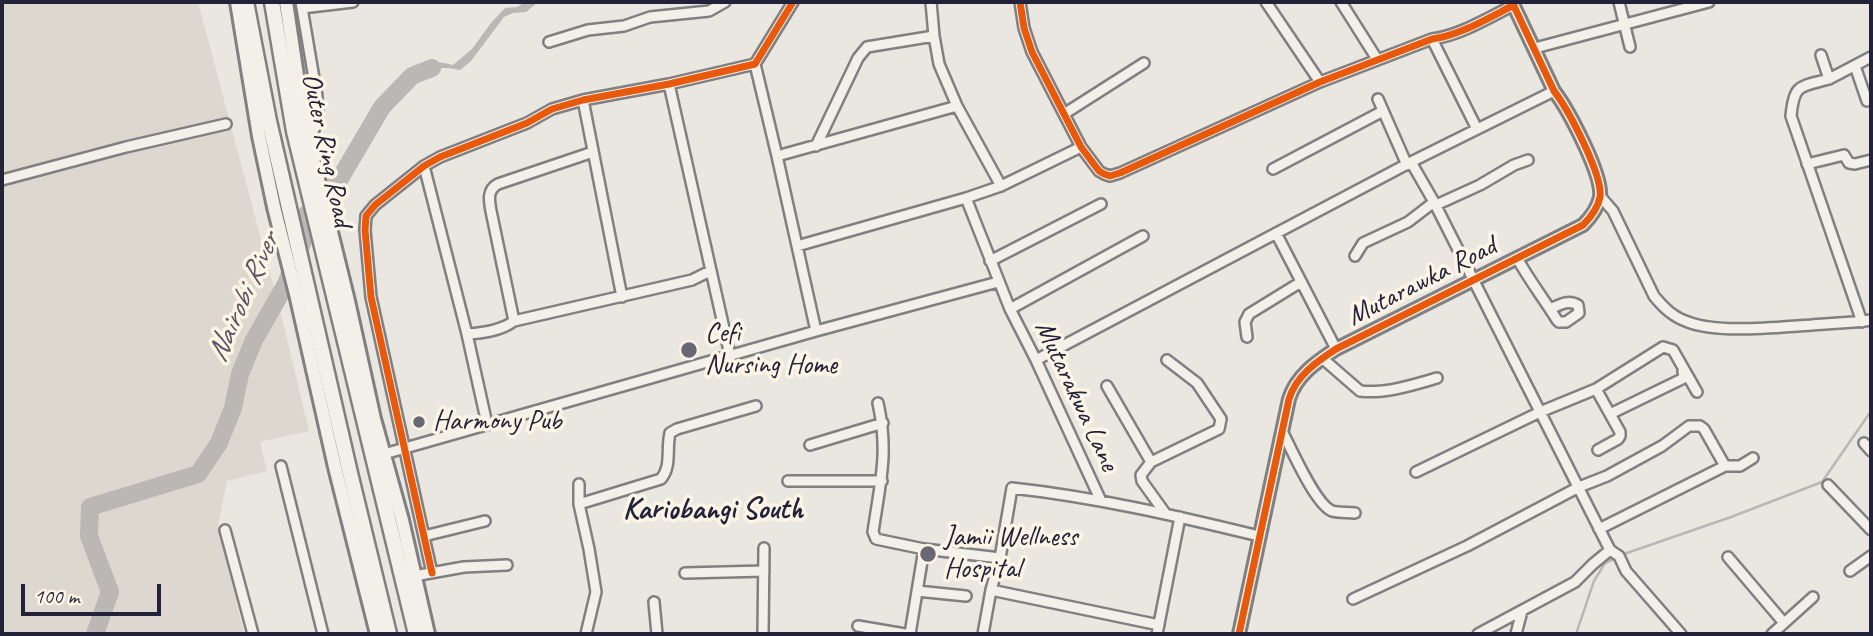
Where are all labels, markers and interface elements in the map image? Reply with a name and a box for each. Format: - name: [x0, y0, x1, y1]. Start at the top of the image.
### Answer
- street label: Outer Ring Road: [293, 70, 359, 230]
- water label: Nairobi River: [200, 228, 288, 368]
- street label: Mutarawka Road: [1342, 230, 1502, 334]
- street label: Mutarakwa Lane: [1027, 316, 1125, 476]
- place label: Cefi Nursing Home: [705, 317, 837, 383]
- marker: Cefi Nursing Home: [679, 340, 699, 360]
- place label: Harmony Pub: [433, 405, 561, 439]
- marker: Harmony Pub: [411, 414, 427, 430]
- district label: Kariobangi South: [623, 492, 803, 528]
- place label: Jamii Wellness Hospital: [944, 521, 1078, 587]
- marker: Jamii Wellness Hospital: [918, 544, 938, 564]
- scale bar: [24, 570, 164, 614]
- text: 100 m: [34, 583, 79, 609]

